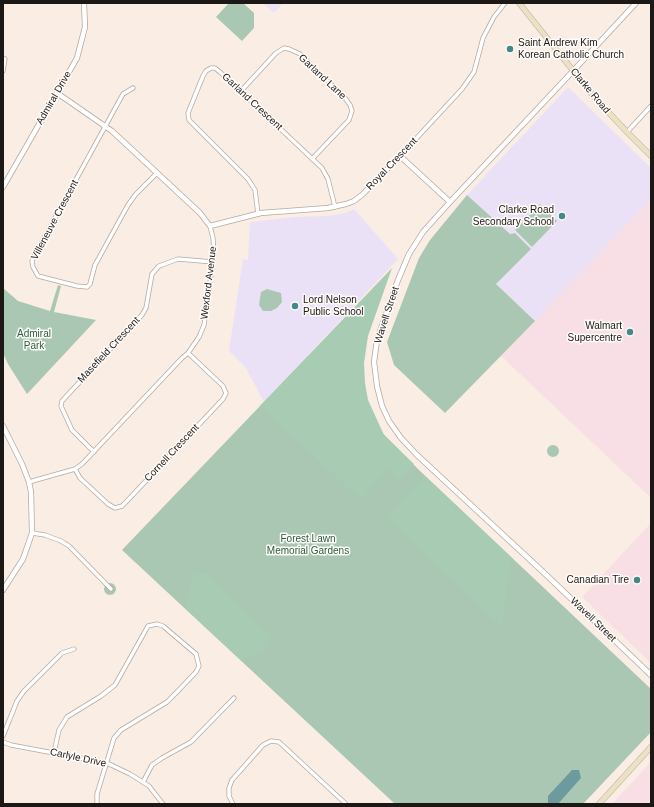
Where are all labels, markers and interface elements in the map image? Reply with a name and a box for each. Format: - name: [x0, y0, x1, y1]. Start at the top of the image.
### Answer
- place label: Saint Andrew Kim Korean Catholic Church: [518, 37, 624, 60]
- marker: Saint Andrew Kim Korean Catholic Church: [505, 44, 515, 54]
- street label: Garland Lane: [296, 52, 348, 102]
- street label: Clarke Road: [568, 66, 612, 116]
- street label: Admiral Drive: [34, 69, 74, 127]
- street label: Garland Crescent: [219, 71, 285, 133]
- street label: Royal Crescent: [364, 135, 420, 193]
- street label: Villeneuve Crescent: [29, 178, 81, 262]
- place label: Clarke Road Secondary School: [473, 204, 554, 228]
- marker: Clarke Road Secondary School: [557, 211, 567, 221]
- street label: Wexford Avenue: [199, 246, 219, 320]
- street label: Wavell Street: [372, 285, 402, 345]
- place label: Lord Nelson Public School: [303, 294, 364, 318]
- marker: Lord Nelson Public School: [290, 301, 300, 311]
- street label: Masefield Crescent: [75, 315, 143, 385]
- place label: Walmart Supercentre: [568, 320, 622, 344]
- marker: Walmart Supercentre: [625, 327, 635, 337]
- park label: Admiral Park: [17, 328, 51, 352]
- street label: Cornell Crescent: [142, 422, 202, 484]
- park label: Forest Lawn Memorial Gardens: [267, 533, 349, 556]
- place label: Canadian Tire: [567, 574, 629, 586]
- marker: Canadian Tire: [632, 575, 642, 585]
- street label: Wavell Street: [568, 595, 618, 645]
- street label: Carlyle Drive: [49, 746, 107, 770]

